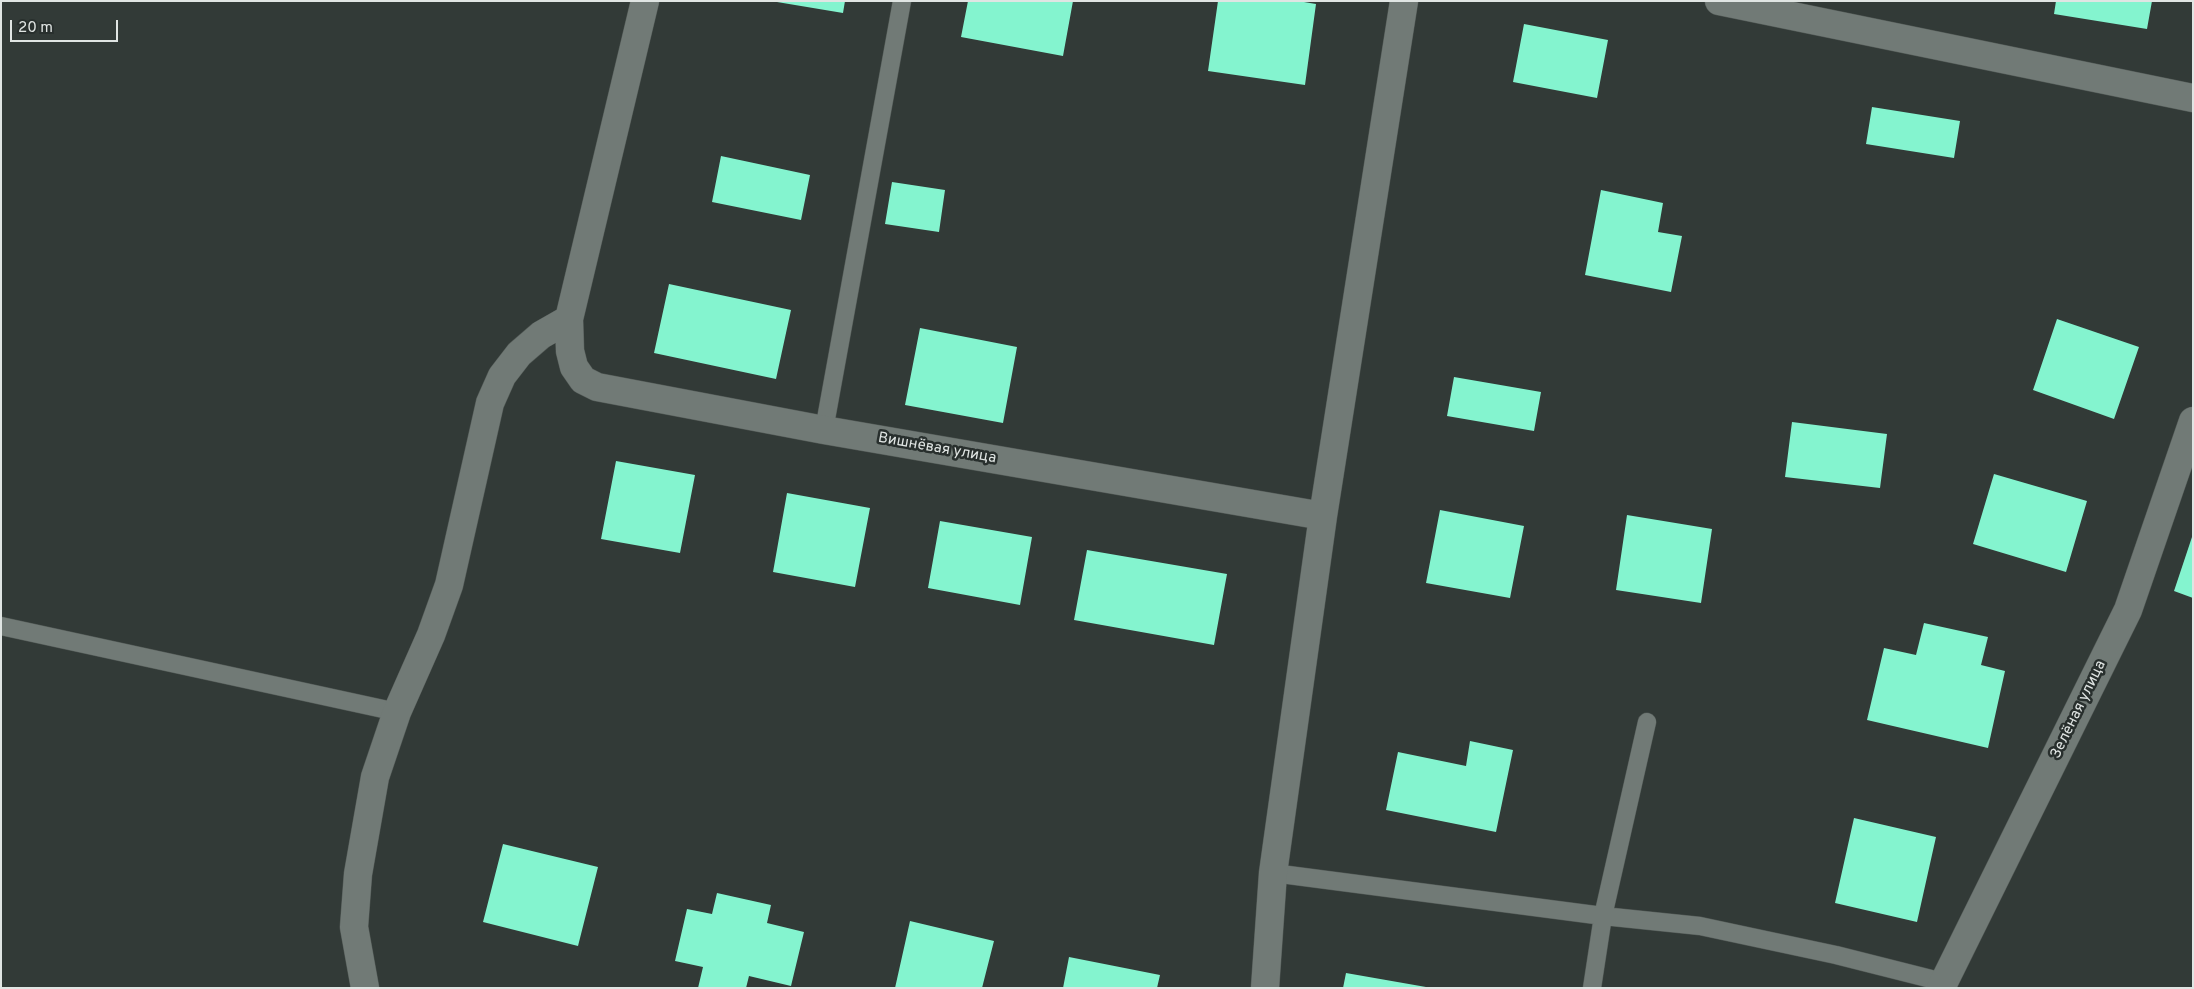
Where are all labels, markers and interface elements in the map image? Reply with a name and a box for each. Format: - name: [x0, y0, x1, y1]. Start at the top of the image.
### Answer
- scale bar: [12, 10, 120, 42]
- text: 20 m: [18, 19, 53, 38]
- street label: Вишнёвая улица: [877, 430, 997, 468]
- street label: Зелёная улица: [2047, 658, 2111, 762]

